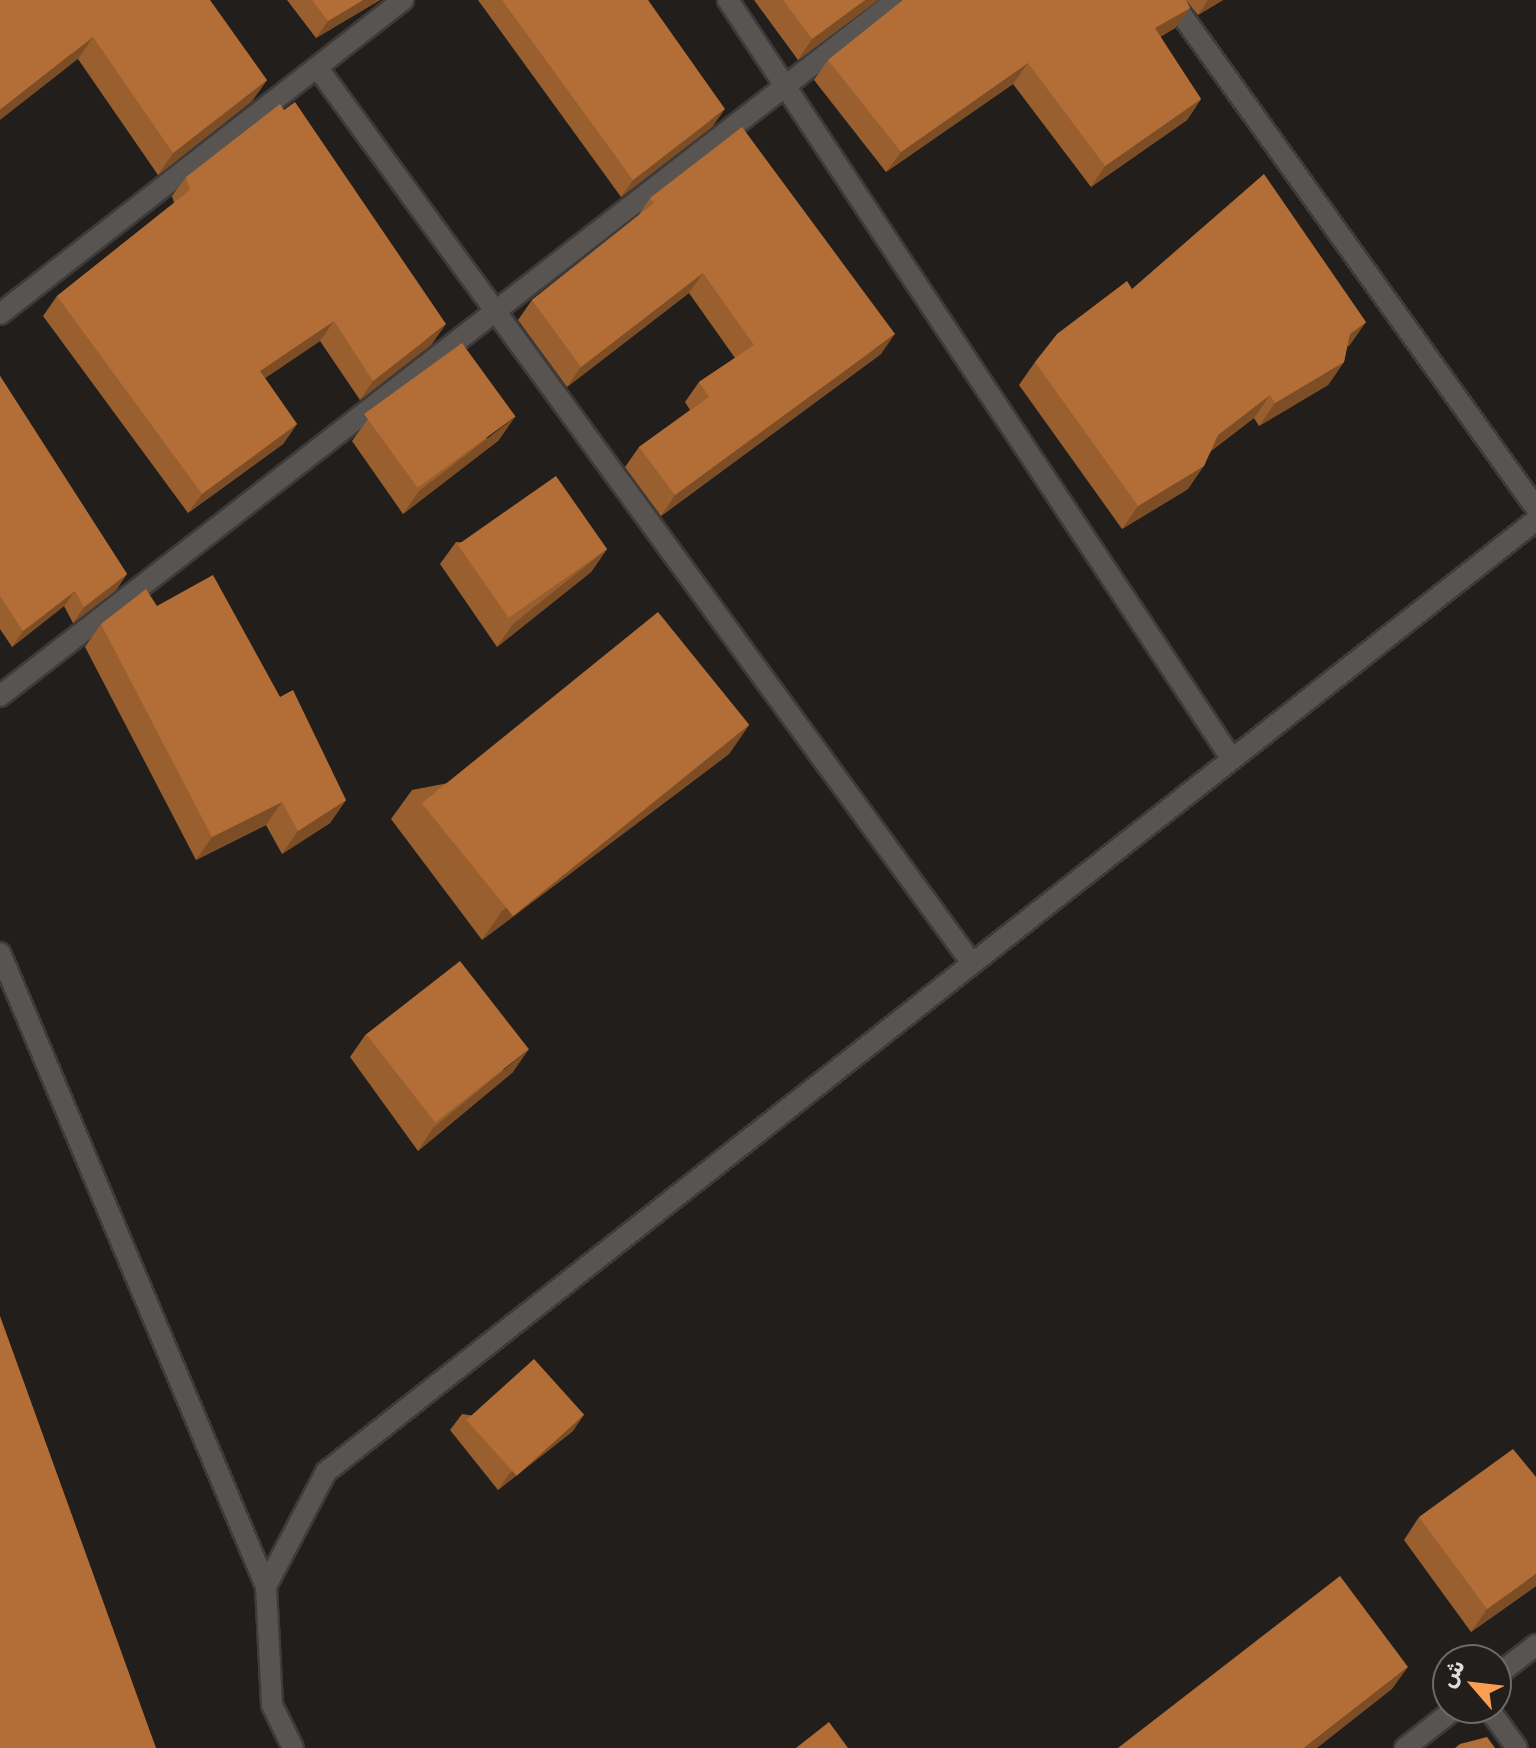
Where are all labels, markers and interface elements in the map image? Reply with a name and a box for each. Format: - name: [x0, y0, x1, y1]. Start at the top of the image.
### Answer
- north arrow: [1432, 1644, 1512, 1724]
- text: ش: [1434, 1655, 1471, 1692]

